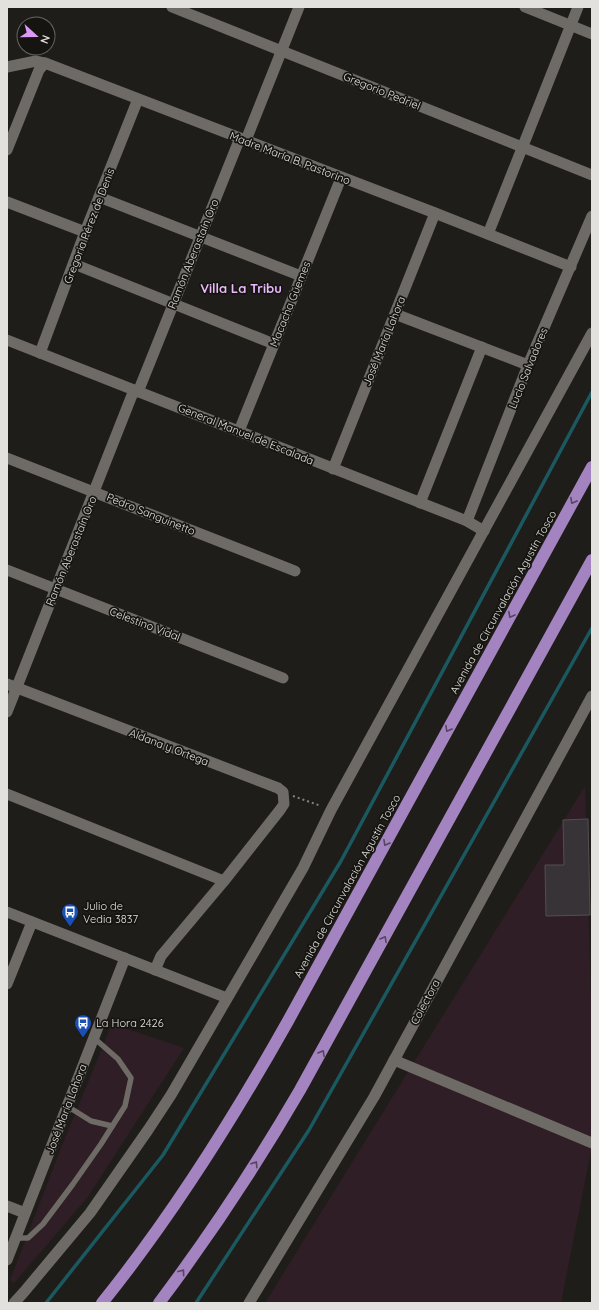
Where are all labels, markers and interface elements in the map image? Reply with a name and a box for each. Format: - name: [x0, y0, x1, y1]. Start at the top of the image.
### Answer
- north arrow: [16, 16, 56, 56]
- text: N: [37, 33, 53, 46]
- street label: Gregorio Pedriel: [341, 69, 423, 113]
- street label: Madre María B. Pastorino: [228, 129, 353, 188]
- street label: Gregoria Pérez de Denis: [61, 166, 117, 286]
- street label: Ramón Aberastaín Oro: [165, 197, 222, 311]
- street label: Macacha Güemes: [266, 259, 314, 349]
- district label: Villa La Tribu: [200, 280, 282, 296]
- street label: José María Lahora: [360, 294, 408, 388]
- street label: Lucio Salvadores: [505, 325, 551, 411]
- street label: General Manuel de Escalada: [176, 400, 316, 468]
- street label: Pedro Sanguinetto: [105, 490, 198, 538]
- street label: Ramón Aberastaín Oro: [43, 494, 100, 608]
- one-way arrow: [571, 497, 578, 504]
- street label: Avenida de Circunvalación Agustín Tosco: [447, 508, 560, 696]
- street label: Celestino Vidal: [108, 604, 182, 644]
- one-way arrow: [508, 611, 515, 618]
- street label: Aldana y Ortega: [127, 725, 211, 769]
- one-way arrow: [446, 725, 453, 732]
- street label: Avenida de Circunvalación Agustín Tosco: [291, 792, 404, 980]
- one-way arrow: [383, 839, 390, 846]
- place label: Julio de Vedia 3837: [83, 899, 138, 926]
- bus stop icon: Julio de Vedia 3837: [60, 902, 80, 927]
- one-way arrow: [380, 936, 387, 943]
- street label: Colectora: [407, 977, 443, 1027]
- bus stop icon: La Hora 2426: [73, 1013, 93, 1038]
- place label: La Hora 2426: [96, 1016, 164, 1030]
- one-way arrow: [317, 1050, 324, 1057]
- street label: José María Lahora: [42, 1062, 90, 1156]
- one-way arrow: [250, 1161, 258, 1168]
- one-way arrow: [177, 1269, 184, 1276]

